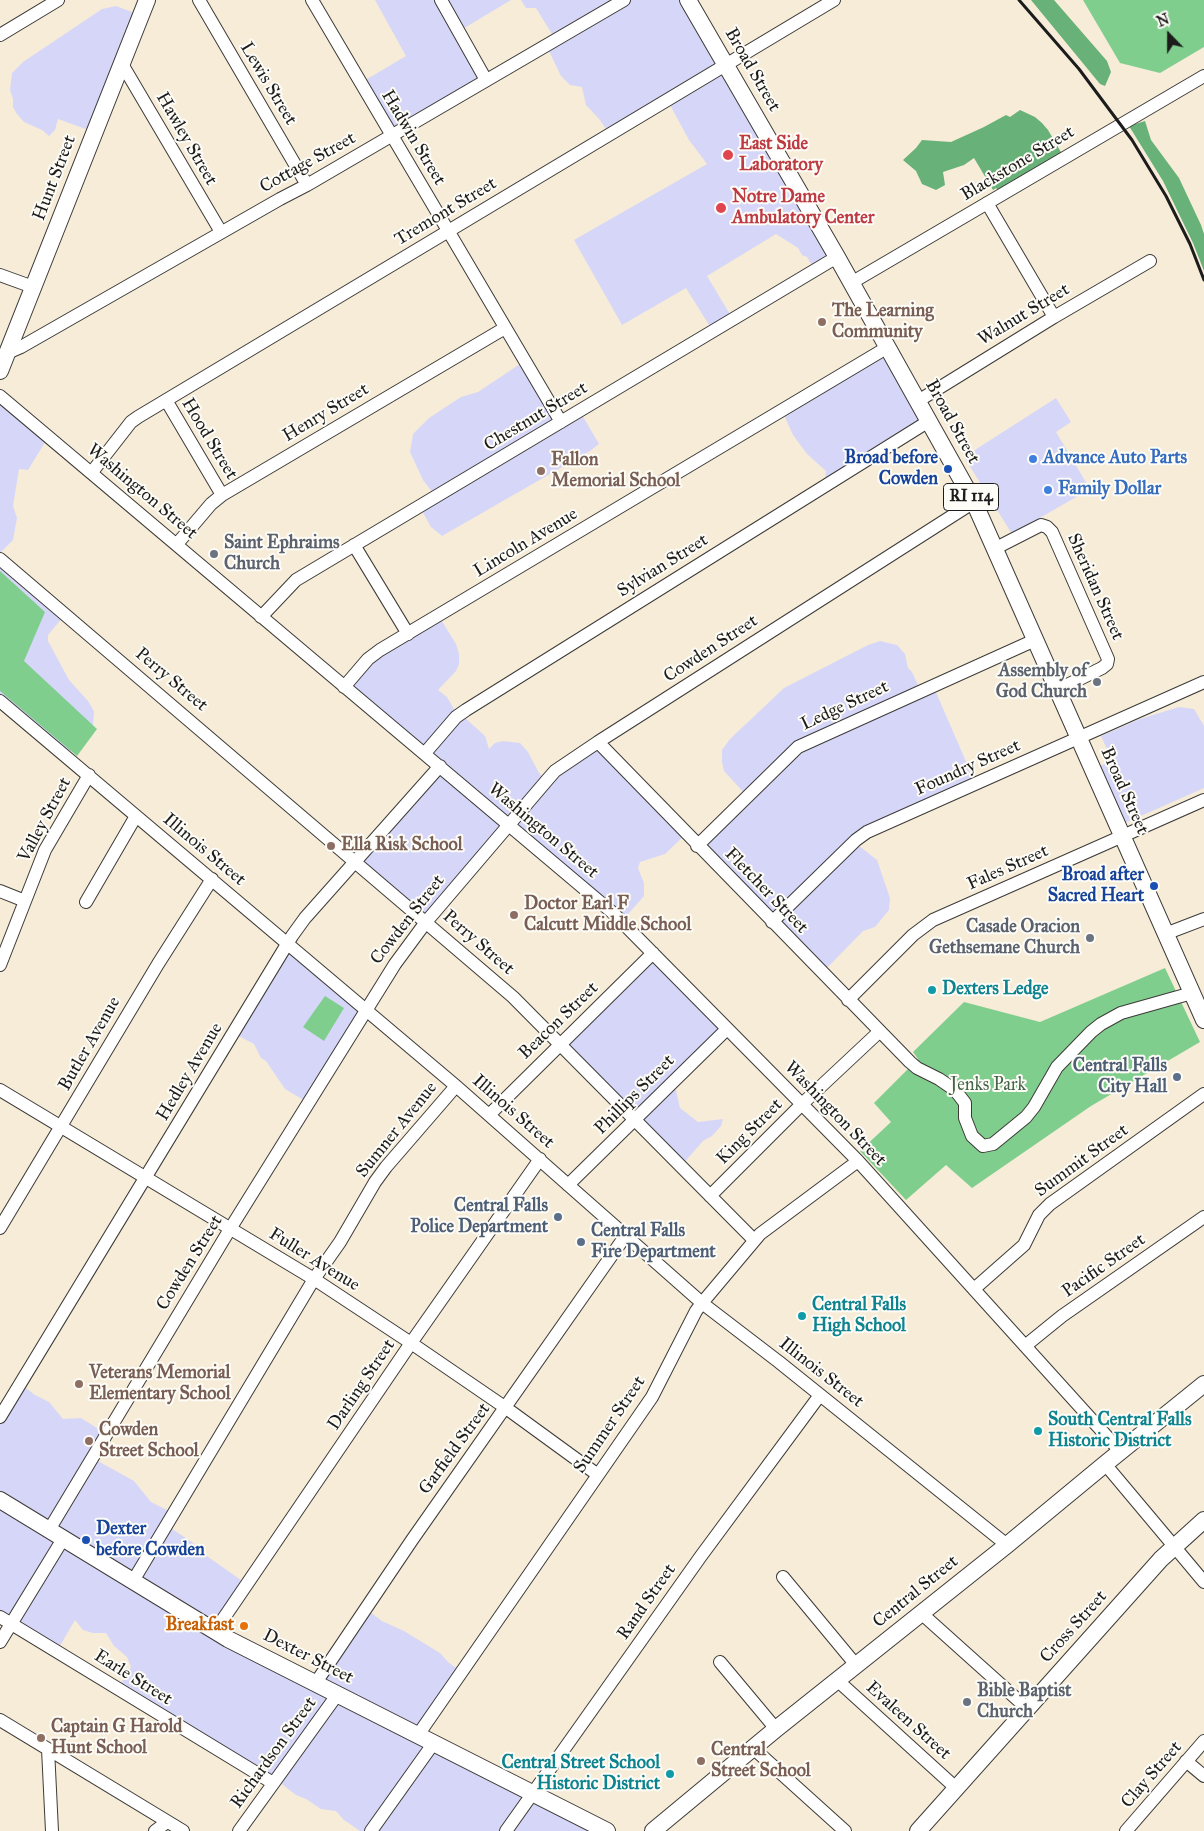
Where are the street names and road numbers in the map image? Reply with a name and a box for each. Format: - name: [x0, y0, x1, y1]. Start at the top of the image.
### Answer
- street label: Broad Street: [719, 24, 785, 116]
- street label: Lewis Street: [235, 39, 301, 129]
- street label: Hadwin Street: [376, 86, 450, 190]
- street label: Hawley Street: [151, 89, 221, 189]
- street label: Blackstone Street: [957, 122, 1079, 206]
- street label: Cottage Street: [256, 128, 360, 198]
- street label: Hunt Street: [29, 132, 81, 224]
- street label: Tremont Street: [391, 173, 501, 251]
- street label: Walnut Street: [974, 279, 1074, 351]
- street label: Broad Street: [920, 376, 984, 468]
- street label: Chestnut Street: [480, 378, 592, 456]
- street label: Henry Street: [279, 379, 373, 447]
- street label: Hood Street: [176, 394, 242, 484]
- street label: Washington Street: [82, 440, 202, 544]
- road number: RI 114: [944, 484, 998, 511]
- street label: Lincoln Avenue: [470, 504, 582, 582]
- street label: Sylvian Street: [614, 530, 712, 602]
- street label: Sheridan Street: [1062, 530, 1128, 644]
- street label: Cowden Street: [660, 611, 762, 687]
- street label: Perry Street: [130, 643, 212, 717]
- street label: Ledge Street: [798, 676, 892, 736]
- street label: Foundry Street: [912, 735, 1024, 801]
- street label: Broad Street: [1095, 744, 1153, 838]
- street label: Valley Street: [14, 774, 76, 866]
- street label: Washington Street: [483, 779, 603, 883]
- street label: Illinois Street: [158, 809, 250, 891]
- street label: Fales Street: [964, 841, 1052, 895]
- street label: Fletcher Street: [720, 844, 812, 938]
- street label: Cowden Street: [366, 871, 450, 969]
- street label: Perry Street: [438, 906, 518, 980]
- street label: Beacon Street: [515, 978, 603, 1064]
- street label: Butler Avenue: [54, 993, 126, 1095]
- street label: Hedley Avenue: [152, 1019, 228, 1125]
- street label: Phillips Street: [591, 1051, 679, 1139]
- street label: Washington Street: [780, 1057, 890, 1171]
- street label: Illinois Street: [468, 1071, 558, 1153]
- street label: Sumner Avenue: [352, 1078, 442, 1182]
- street label: King Street: [713, 1095, 787, 1169]
- street label: Summit Street: [1031, 1120, 1133, 1202]
- street label: Cowden Street: [152, 1212, 228, 1314]
- street label: Fuller Avenue: [265, 1224, 363, 1296]
- street label: Pacific Street: [1058, 1229, 1150, 1303]
- street label: Illinois Street: [774, 1333, 868, 1413]
- street label: Darling Street: [324, 1335, 400, 1435]
- street label: Summer Street: [569, 1372, 651, 1478]
- street label: Garfield Street: [415, 1399, 495, 1499]
- street label: Central Street: [869, 1551, 963, 1633]
- street label: Rand Street: [613, 1560, 681, 1644]
- street label: Cross Street: [1036, 1586, 1112, 1668]
- street label: Dexter Street: [259, 1625, 357, 1689]
- street label: Earle Street: [90, 1646, 176, 1710]
- street label: Evaleen Street: [861, 1677, 955, 1765]
- street label: Richardson Street: [226, 1693, 322, 1813]
- street label: Clay Street: [1117, 1737, 1187, 1813]

